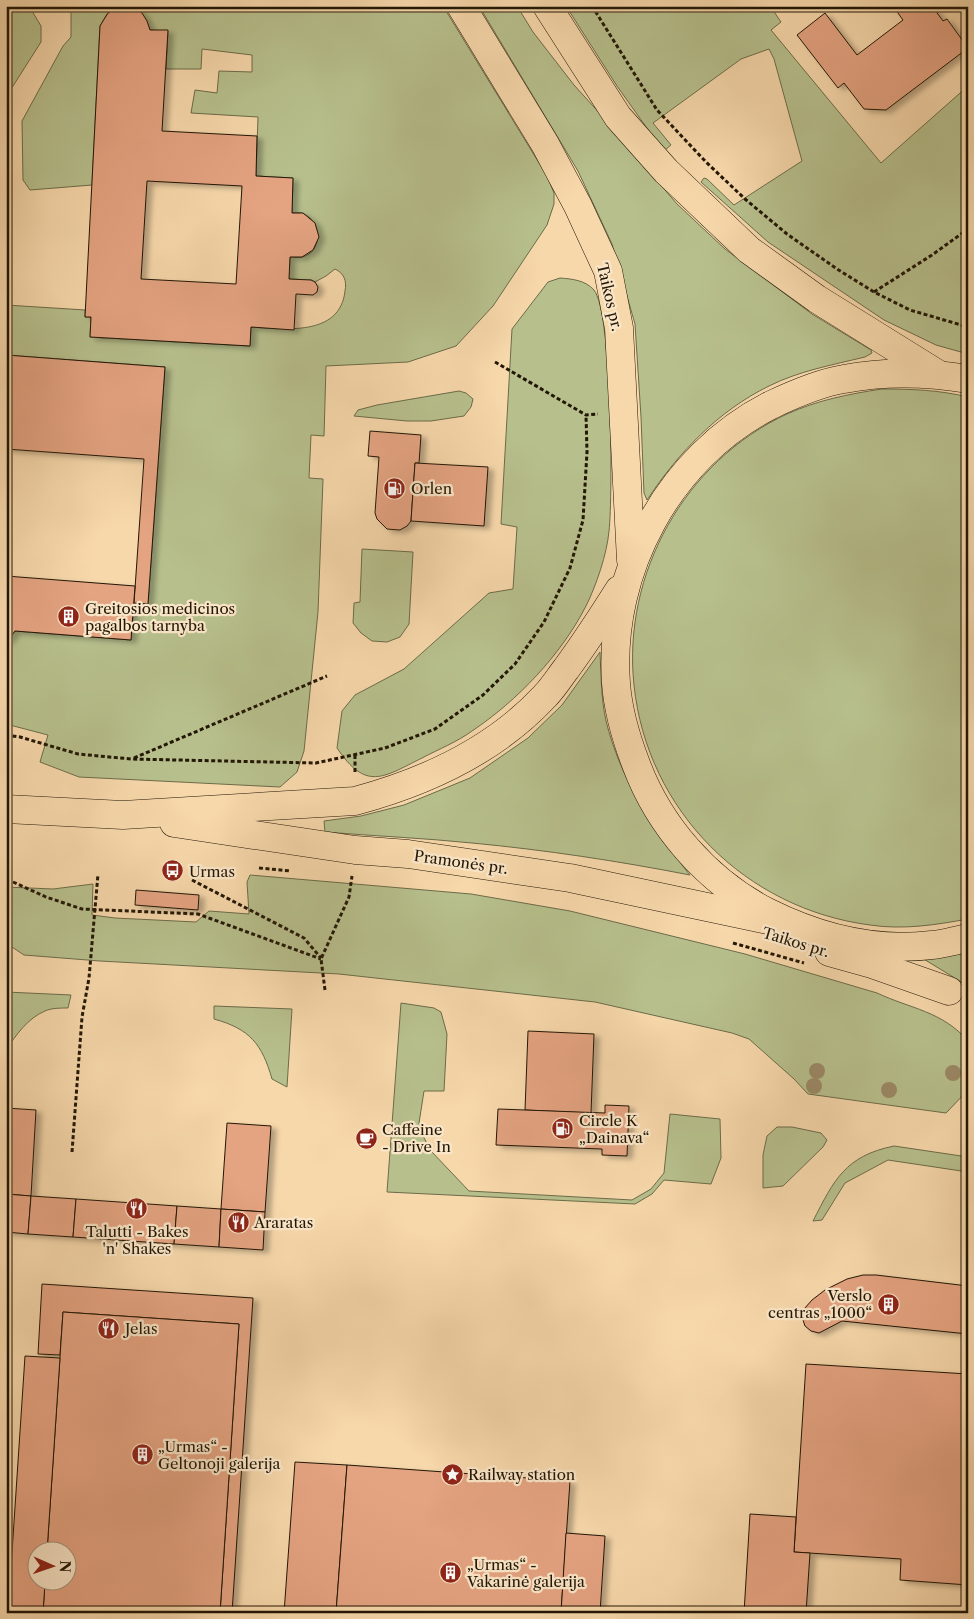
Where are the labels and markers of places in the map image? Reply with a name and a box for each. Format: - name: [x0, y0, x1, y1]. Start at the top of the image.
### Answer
- fuel station icon: Orlen: [383, 476, 407, 500]
- place label: Orlen: [411, 479, 453, 498]
- place label: Greitosios medicinos pagalbos tarnyba: [85, 599, 235, 635]
- building icon: Greitosios medicinos pagalbos tarnyba: [57, 605, 81, 629]
- bus stop icon: Urmas: [161, 859, 185, 883]
- place label: Urmas: [189, 862, 235, 881]
- place label: Circle K „Dainava“: [579, 1111, 649, 1147]
- fuel station icon: Circle K „Dainava“: [551, 1117, 575, 1141]
- place label: Caffeine - Drive In: [382, 1120, 451, 1156]
- cafe icon: Caffeine - Drive In: [354, 1126, 378, 1150]
- restaurant icon: Talutti - Bakes 'n' Shakes: [125, 1196, 149, 1220]
- restaurant icon: Araratas: [226, 1210, 250, 1234]
- place label: Araratas: [253, 1213, 313, 1232]
- place label: Talutti - Bakes 'n' Shakes: [86, 1222, 188, 1258]
- place label: Verslo centras „1000“: [768, 1286, 872, 1322]
- building icon: Verslo centras „1000“: [876, 1292, 900, 1316]
- restaurant icon: Jelas: [97, 1316, 121, 1340]
- place label: Jelas: [123, 1319, 157, 1338]
- place label: „Urmas“ - Geltonoji galerija: [158, 1437, 281, 1473]
- building icon: „Urmas“ - Geltonoji galerija: [130, 1443, 154, 1467]
- place icon: Railway station: [440, 1462, 464, 1486]
- place label: Railway station: [468, 1465, 576, 1484]
- place label: „Urmas“ - Vakarinė galerija: [466, 1555, 585, 1591]
- building icon: „Urmas“ - Vakarinė galerija: [439, 1561, 463, 1585]

